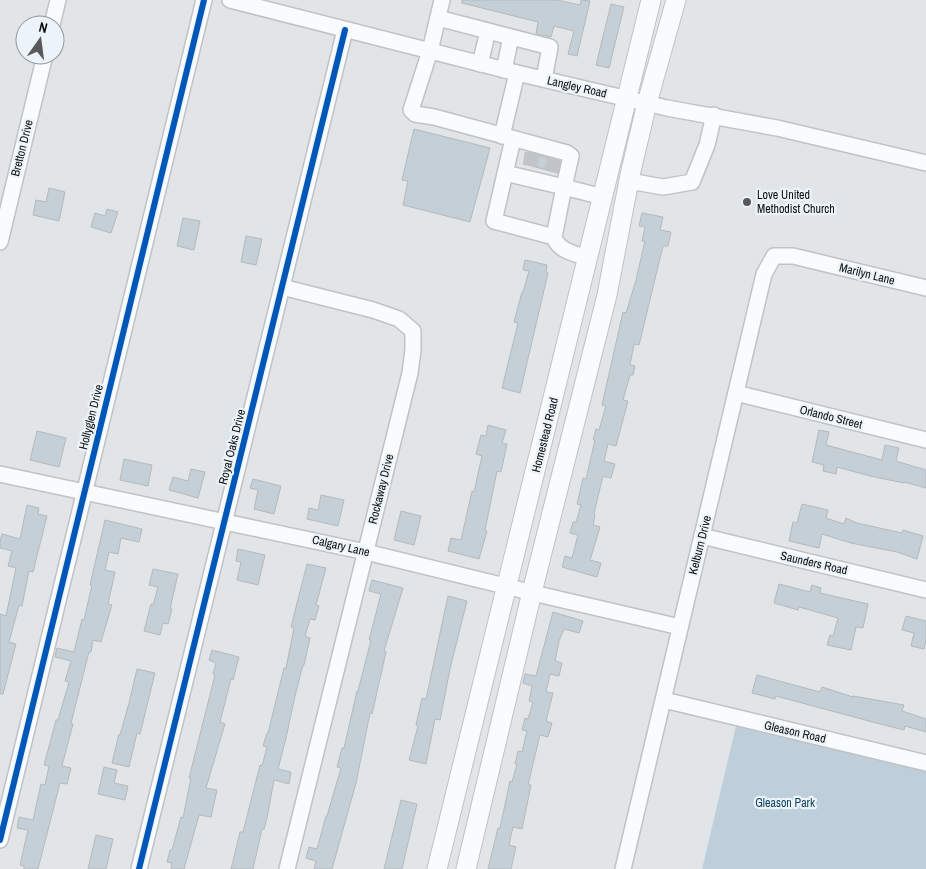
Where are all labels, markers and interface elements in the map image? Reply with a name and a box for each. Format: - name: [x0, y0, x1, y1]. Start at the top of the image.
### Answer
- north arrow: [15, 15, 65, 65]
- text: N: [37, 18, 49, 37]
- street label: Langley Road: [546, 72, 608, 102]
- street label: Bretton Drive: [7, 118, 37, 178]
- place label: Love United Methodist Church: [757, 187, 835, 217]
- marker: Love United Methodist Church: [741, 196, 753, 208]
- street label: Marilyn Lane: [837, 259, 897, 289]
- street label: Hollyglen Drive: [75, 383, 107, 451]
- street label: Homestead Road: [528, 396, 562, 474]
- street label: Orlando Street: [798, 401, 864, 433]
- street label: Royal Oaks Drive: [215, 408, 249, 486]
- street label: Rockaway Drive: [365, 452, 397, 526]
- street label: Kelburn Drive: [685, 514, 715, 576]
- street label: Calgary Lane: [311, 532, 371, 560]
- street label: Saunders Road: [779, 548, 849, 578]
- street label: Gleason Road: [763, 717, 827, 747]
- park label: Gleason Park: [755, 795, 815, 811]

